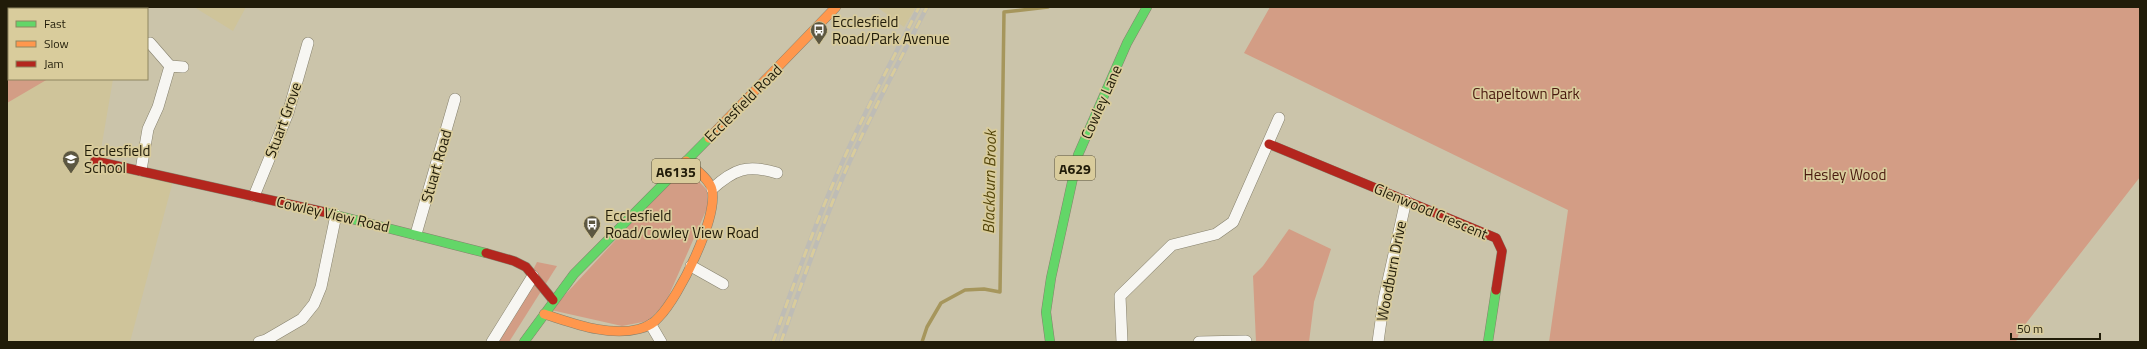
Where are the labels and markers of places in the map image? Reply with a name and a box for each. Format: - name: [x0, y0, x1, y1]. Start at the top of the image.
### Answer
- place label: Ecclesfield Road/Park Avenue: [832, 10, 950, 50]
- bus stop icon: Ecclesfield Road/Park Avenue: [809, 20, 829, 45]
- place label: Ecclesfield School: [84, 139, 150, 179]
- school or university icon: Ecclesfield School: [61, 149, 81, 174]
- place label: Ecclesfield Road/Cowley View Road: [605, 204, 759, 244]
- bus stop icon: Ecclesfield Road/Cowley View Road: [582, 214, 602, 239]

